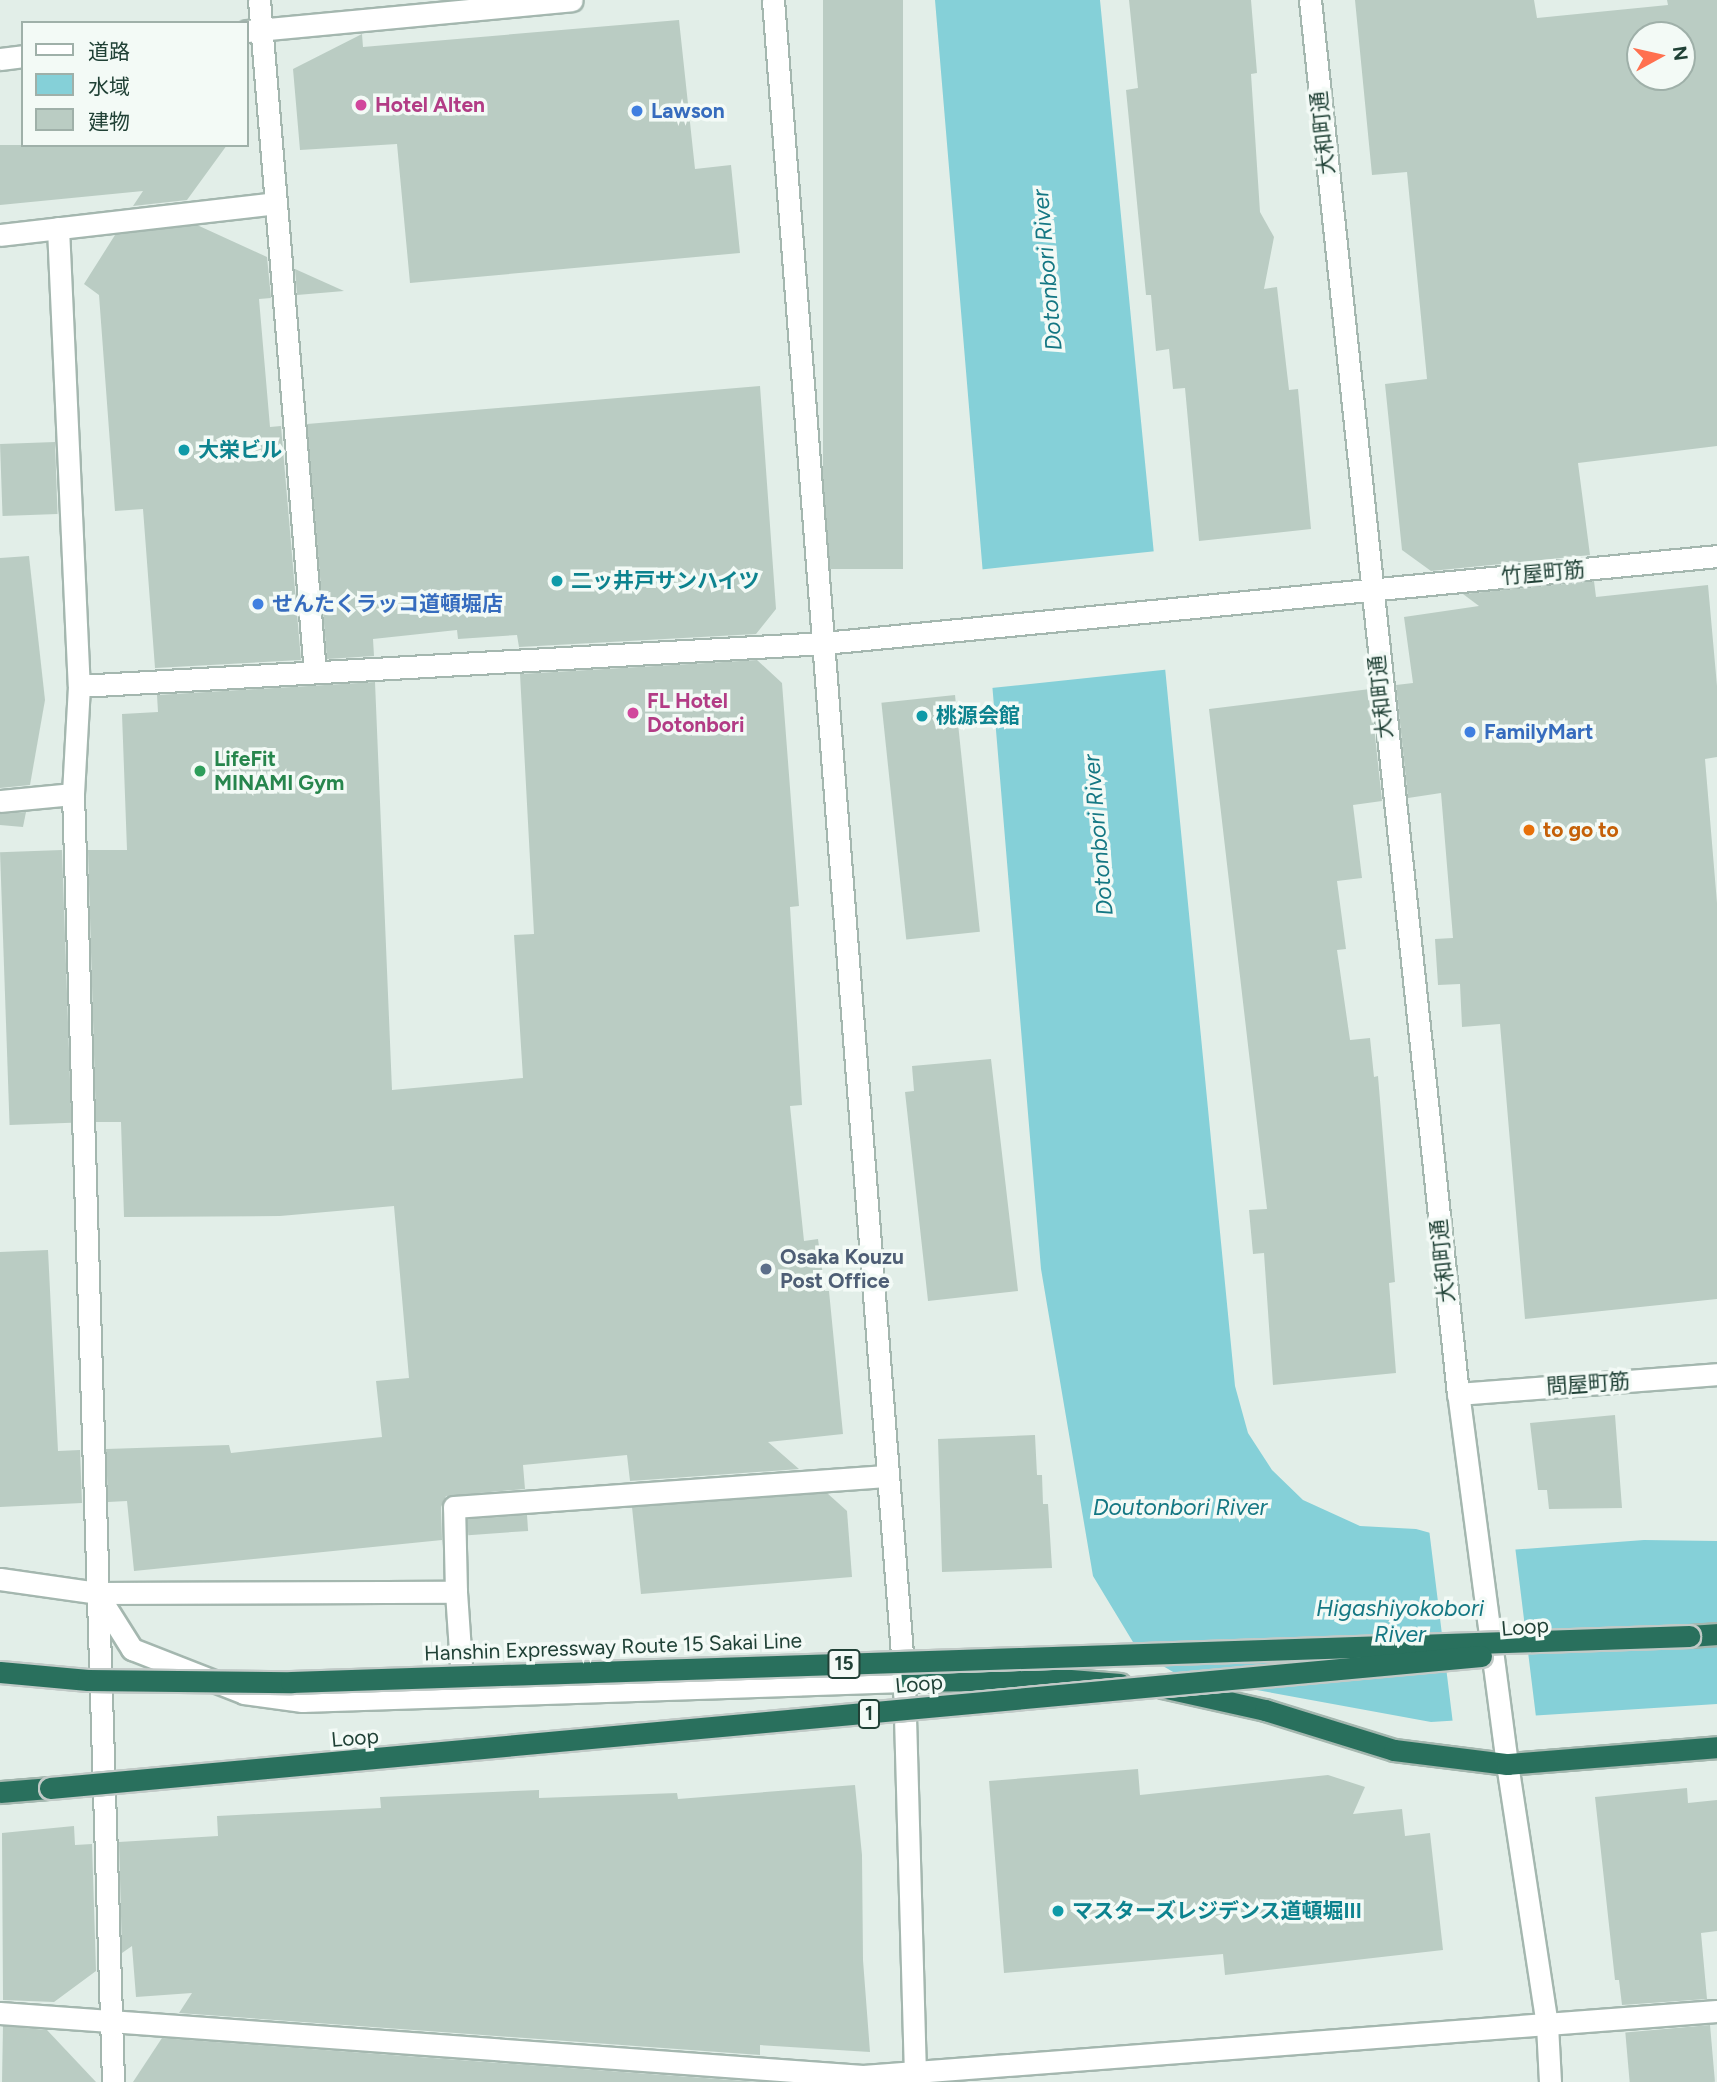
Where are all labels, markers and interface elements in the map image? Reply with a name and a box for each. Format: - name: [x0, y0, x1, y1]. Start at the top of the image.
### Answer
- legend: [21, 21, 248, 147]
- north arrow: [1626, 21, 1696, 91]
- text: 道路: [88, 39, 130, 64]
- text: N: [1668, 44, 1693, 62]
- text: 水域: [88, 74, 130, 99]
- street label: 大和町通: [1306, 90, 1340, 176]
- place label: Hotel Alten: [375, 92, 485, 118]
- marker: Hotel Alten: [353, 97, 369, 113]
- place label: Lawson: [651, 98, 725, 124]
- marker: Lawson: [629, 103, 645, 119]
- text: 建物: [88, 109, 130, 134]
- water label: Dotonbori River: [1026, 188, 1068, 352]
- place label: 大栄ビル: [198, 437, 282, 463]
- marker: 大栄ビル: [176, 442, 192, 458]
- street label: 竹屋町筋: [1500, 557, 1586, 589]
- place label: 二ッ井戸サンハイツ: [571, 568, 760, 594]
- marker: 二ッ井戸サンハイツ: [549, 573, 565, 589]
- place label: せんたくラッコ道頓堀店: [272, 591, 503, 617]
- marker: せんたくラッコ道頓堀店: [250, 596, 266, 612]
- street label: 大和町通: [1364, 654, 1398, 740]
- place label: FL Hotel Dotonbori: [647, 688, 744, 738]
- place label: 桃源会館: [936, 703, 1020, 729]
- marker: FL Hotel Dotonbori: [625, 705, 641, 721]
- marker: 桃源会館: [914, 708, 930, 724]
- place label: FamilyMart: [1484, 719, 1593, 745]
- marker: FamilyMart: [1462, 724, 1478, 740]
- place label: LifeFit MINAMI Gym: [214, 746, 344, 796]
- water label: Dotonbori River: [1077, 753, 1119, 917]
- marker: LifeFit MINAMI Gym: [192, 763, 208, 779]
- place label: to go to: [1543, 817, 1619, 843]
- marker: to go to: [1521, 822, 1537, 838]
- street label: 大和町通: [1426, 1218, 1460, 1304]
- place label: Osaka Kouzu Post Office: [780, 1244, 904, 1294]
- marker: Osaka Kouzu Post Office: [758, 1261, 774, 1277]
- street label: 問屋町筋: [1545, 1369, 1631, 1399]
- water label: Doutonbori River: [1093, 1493, 1267, 1521]
- water label: Higashiyokobori River: [1316, 1594, 1484, 1648]
- street label: Loop: [1500, 1612, 1550, 1642]
- street label: Hanshin Expressway Route 15 Sakai Line: [424, 1628, 802, 1666]
- road number: 15: [826, 1648, 862, 1680]
- street label: Loop: [894, 1669, 944, 1699]
- road number: 1: [857, 1698, 881, 1730]
- street label: Loop: [330, 1723, 380, 1753]
- place label: マスターズレジデンス道頓堀III: [1072, 1898, 1363, 1924]
- marker: マスターズレジデンス道頓堀III: [1050, 1903, 1066, 1919]

